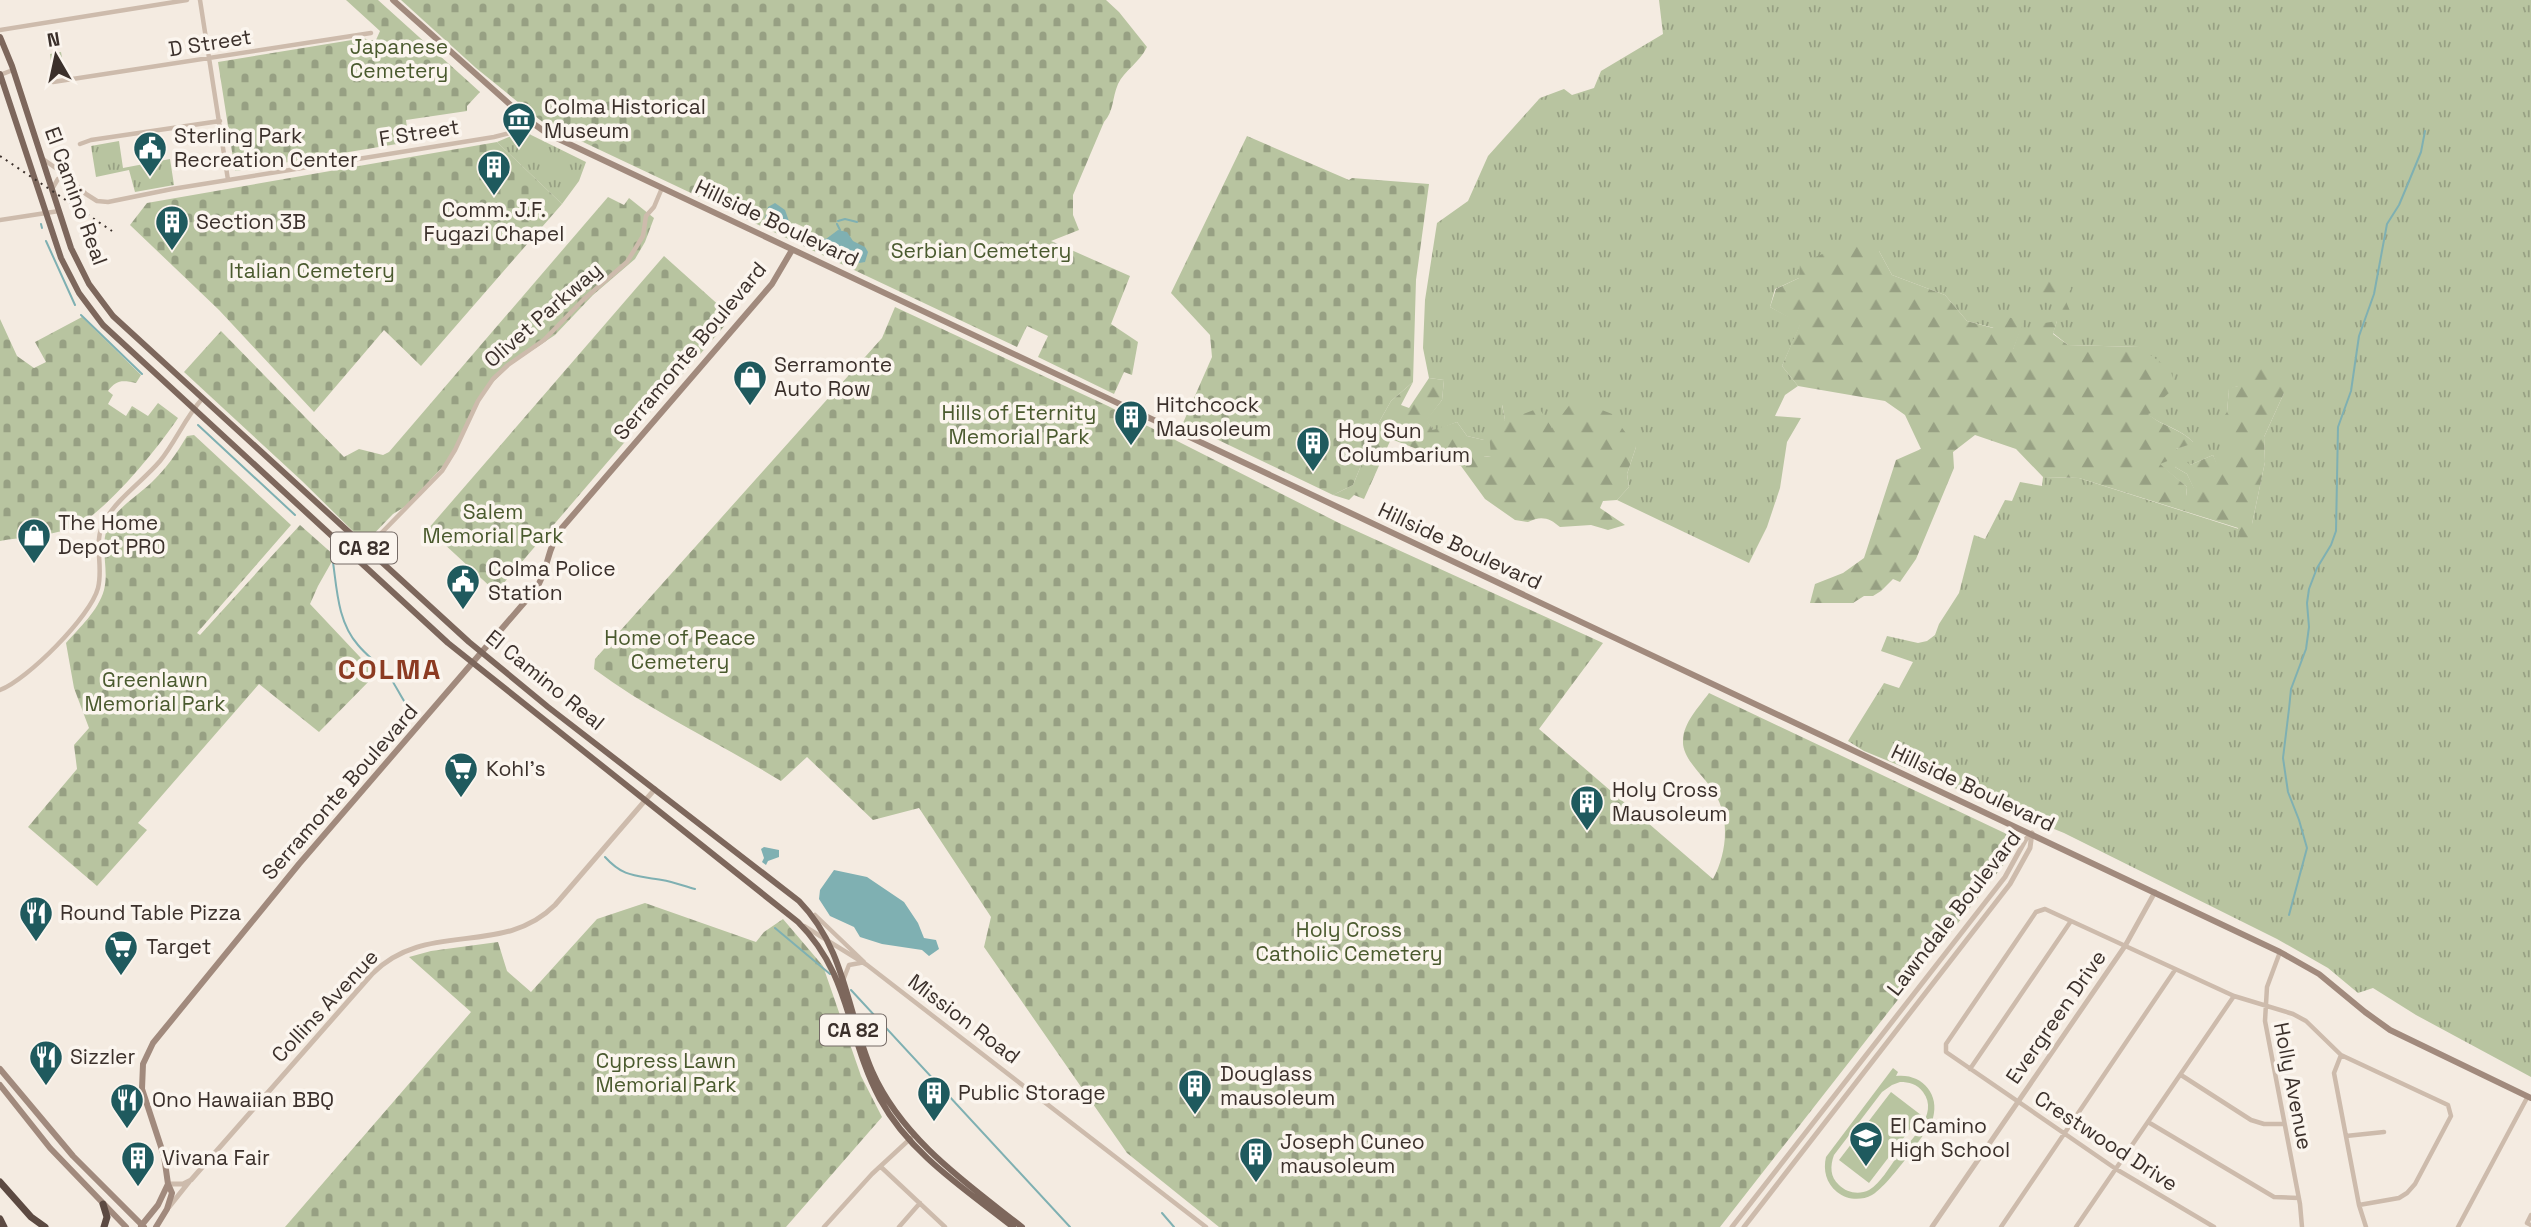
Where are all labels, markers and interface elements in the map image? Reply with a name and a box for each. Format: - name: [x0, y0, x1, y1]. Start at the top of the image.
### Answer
- north arrow: [21, 21, 91, 91]
- street label: D Street: [167, 23, 253, 62]
- text: N: [45, 26, 62, 53]
- park label: Japanese Cemetery: [350, 33, 448, 84]
- place label: Colma Historical Museum: [544, 93, 706, 144]
- museum icon: Colma Historical Museum: [500, 100, 538, 149]
- street label: F Street: [377, 113, 461, 152]
- place label: Sterling Park Recreation Center: [174, 122, 358, 173]
- street label: El Camino Real: [39, 123, 114, 269]
- public building icon: Sterling Park Recreation Center: [131, 129, 169, 178]
- building icon: Comm. J.F. Fugazi Chapel: [475, 148, 513, 197]
- street label: Hillside Boulevard: [691, 173, 863, 272]
- place label: Comm. J.F. Fugazi Chapel: [424, 196, 564, 247]
- building icon: Section 3B: [153, 203, 191, 252]
- place label: Section 3B: [196, 208, 306, 235]
- park label: Serbian Cemetery: [891, 237, 1071, 264]
- street label: Olivet Parkway: [478, 256, 607, 373]
- street label: Serramonte Boulevard: [607, 256, 772, 445]
- park label: Italian Cemetery: [229, 257, 395, 284]
- place label: Serramonte Auto Row: [774, 351, 892, 402]
- shop icon: Serramonte Auto Row: [731, 358, 769, 407]
- place label: Hitchcock Mausoleum: [1156, 391, 1271, 442]
- building icon: Hitchcock Mausoleum: [1112, 398, 1150, 447]
- park label: Hills of Eternity Memorial Park: [942, 399, 1096, 450]
- place label: Hoy Sun Columbarium: [1338, 417, 1470, 468]
- building icon: Hoy Sun Columbarium: [1294, 424, 1332, 473]
- street label: Hillside Boulevard: [1374, 496, 1546, 595]
- park label: Salem Memorial Park: [423, 498, 564, 549]
- place label: The Home Depot PRO: [58, 509, 165, 560]
- shop icon: The Home Depot PRO: [15, 516, 53, 565]
- road number: CA 82: [331, 533, 397, 564]
- place label: Colma Police Station: [488, 555, 616, 606]
- public building icon: Colma Police Station: [444, 562, 482, 611]
- street label: El Camino Real: [480, 623, 610, 736]
- park label: Home of Peace Cemetery: [604, 624, 756, 675]
- district label: COLMA: [338, 651, 442, 687]
- park label: Greenlawn Memorial Park: [85, 666, 226, 717]
- street label: Serramonte Boulevard: [256, 698, 423, 885]
- street label: Hillside Boulevard: [1887, 738, 2059, 837]
- supermarket icon: Kohl's: [442, 750, 480, 799]
- place label: Kohl's: [486, 755, 546, 782]
- place label: Holy Cross Mausoleum: [1612, 776, 1727, 827]
- building icon: Holy Cross Mausoleum: [1568, 783, 1606, 832]
- street label: Lawndale Boulevard: [1881, 825, 2027, 1001]
- restaurant icon: Round Table Pizza: [17, 894, 55, 943]
- place label: Round Table Pizza: [60, 899, 241, 926]
- park label: Holy Cross Catholic Cemetery: [1255, 916, 1443, 967]
- supermarket icon: Target: [102, 928, 140, 977]
- place label: Target: [146, 933, 211, 960]
- street label: Collins Avenue: [265, 943, 384, 1068]
- street label: Evergreen Drive: [1999, 945, 2112, 1089]
- street label: Mission Road: [903, 968, 1026, 1070]
- road number: CA 82: [820, 1014, 886, 1046]
- street label: Holly Avenue: [2268, 1020, 2319, 1152]
- restaurant icon: Sizzler: [27, 1038, 65, 1087]
- place label: Sizzler: [70, 1043, 135, 1070]
- park label: Cypress Lawn Memorial Park: [596, 1047, 737, 1098]
- place label: Douglass mausoleum: [1220, 1060, 1335, 1111]
- building icon: Douglass mausoleum: [1176, 1067, 1214, 1116]
- building icon: Public Storage: [915, 1074, 953, 1123]
- place label: Public Storage: [958, 1079, 1106, 1106]
- restaurant icon: Ono Hawaiian BBQ: [108, 1081, 146, 1130]
- street label: Crestwood Drive: [2029, 1084, 2183, 1197]
- place label: Ono Hawaiian BBQ: [152, 1086, 334, 1113]
- place label: El Camino High School: [1890, 1112, 2010, 1163]
- school or university icon: El Camino High School: [1847, 1119, 1885, 1168]
- place label: Joseph Cuneo mausoleum: [1280, 1128, 1425, 1179]
- building icon: Joseph Cuneo mausoleum: [1237, 1135, 1275, 1184]
- building icon: Vivana Fair: [119, 1139, 157, 1188]
- place label: Vivana Fair: [162, 1144, 270, 1171]

